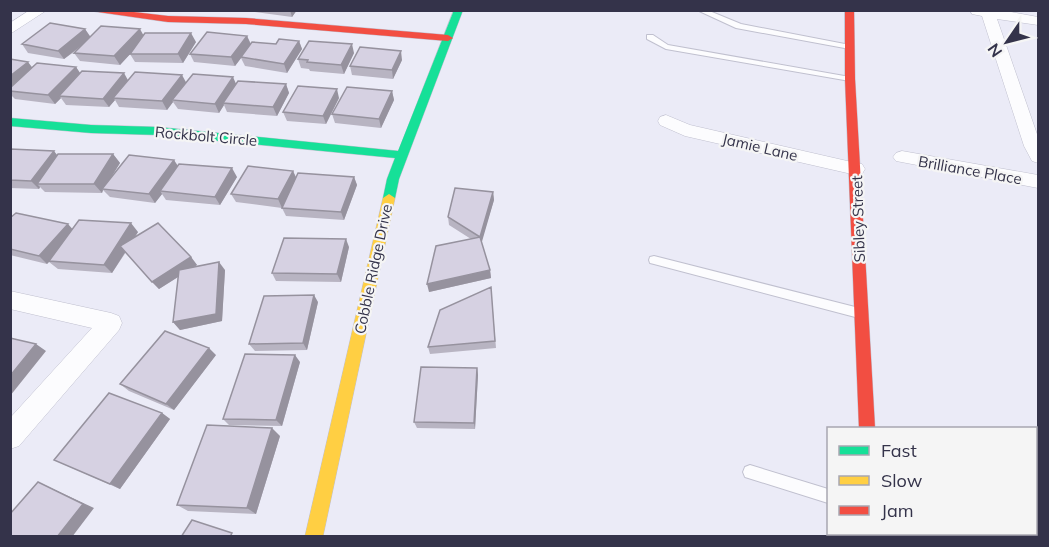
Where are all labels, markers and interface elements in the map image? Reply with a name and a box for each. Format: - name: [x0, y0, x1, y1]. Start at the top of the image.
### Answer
- north arrow: [977, 12, 1037, 72]
- text: N: [983, 40, 1006, 61]
- street label: Rockbolt Circle: [154, 122, 258, 150]
- street label: Jamie Lane: [720, 129, 800, 165]
- street label: Brilliance Place: [917, 152, 1023, 188]
- street label: Sibley Street: [847, 175, 869, 263]
- street label: Cobble Ridge Drive: [350, 202, 396, 336]
- legend: [827, 427, 1037, 535]
- text: Fast: [881, 439, 917, 462]
- text: Slow: [881, 469, 923, 492]
- text: Jam: [881, 499, 914, 522]

